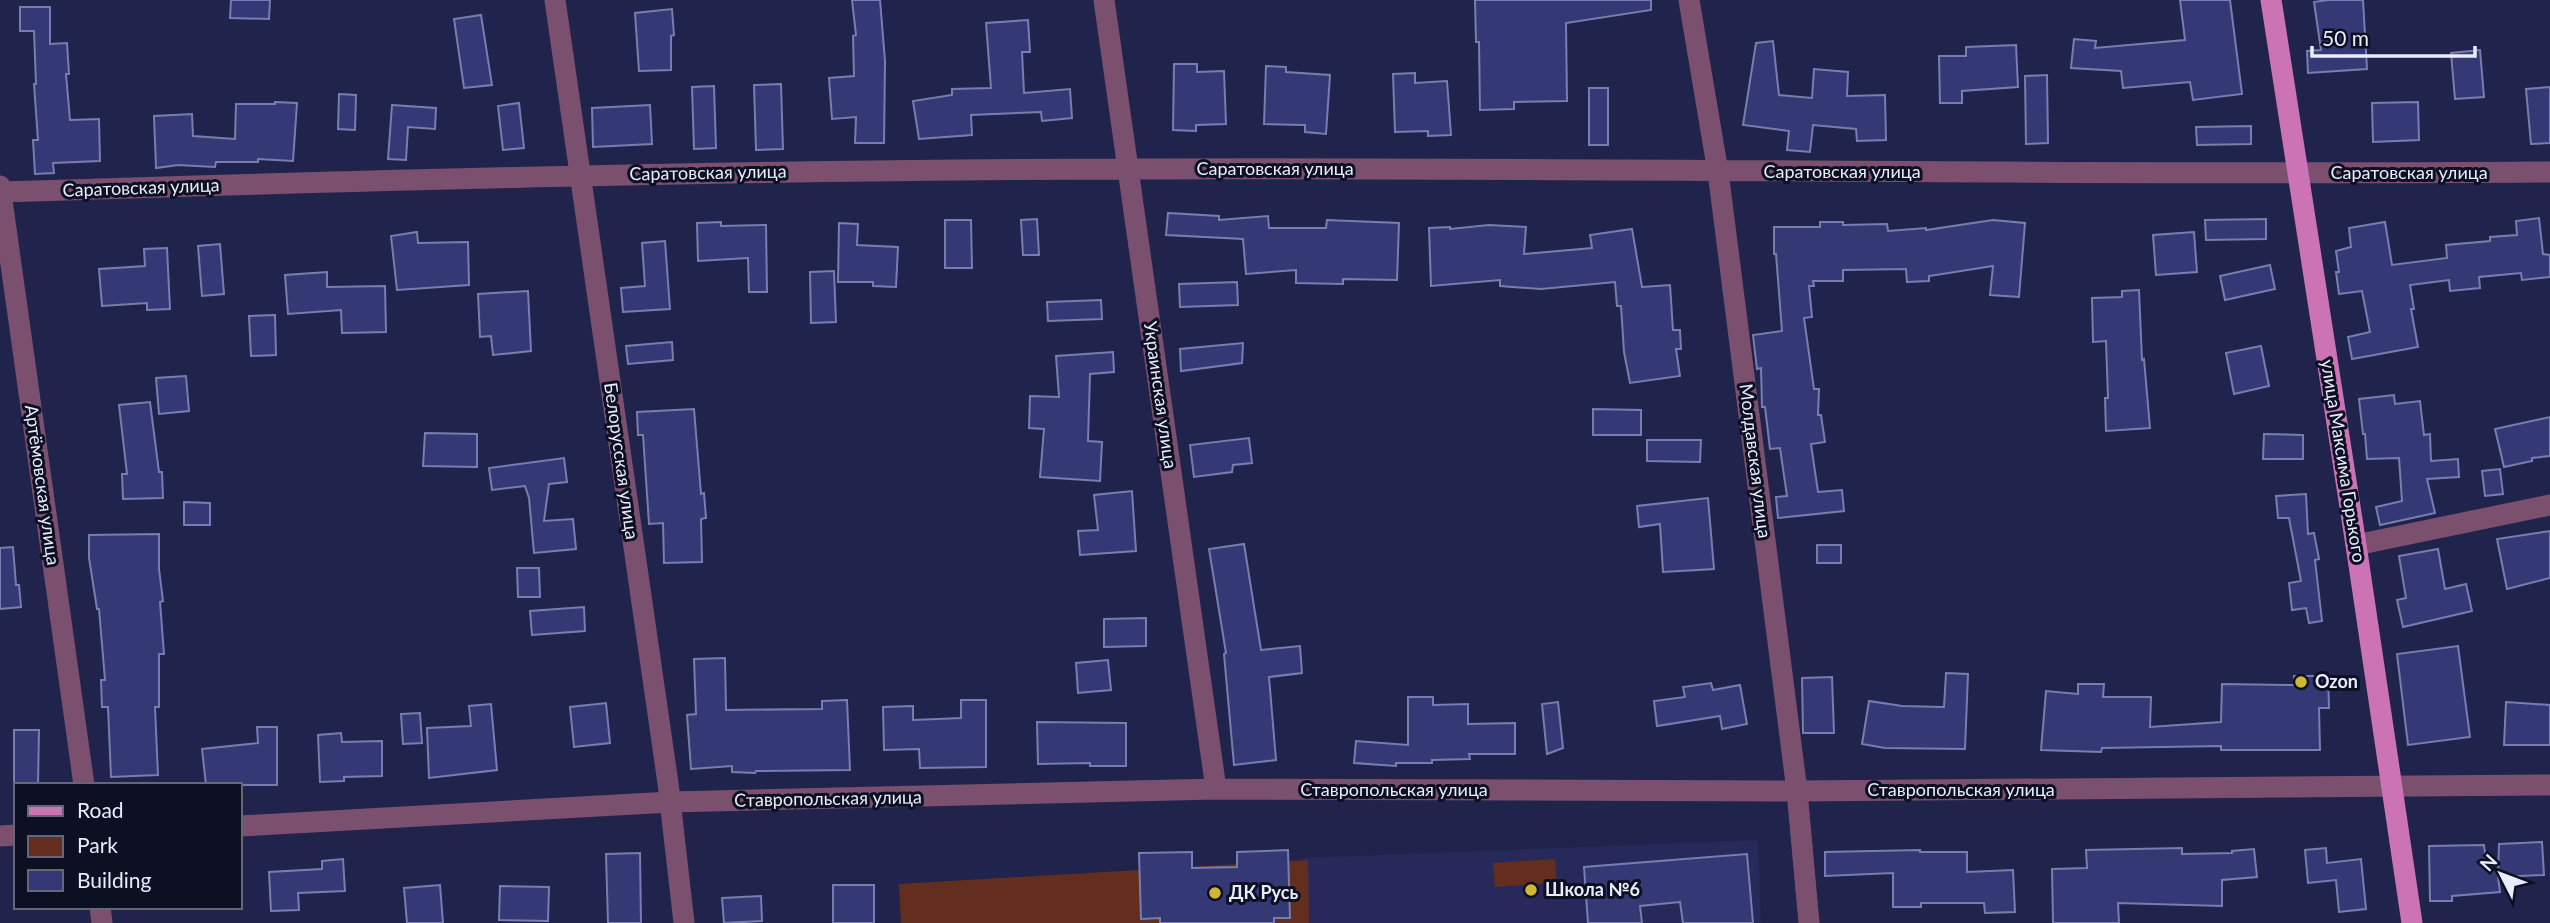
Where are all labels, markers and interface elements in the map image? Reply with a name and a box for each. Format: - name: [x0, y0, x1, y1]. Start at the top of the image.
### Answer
- scale bar: [2312, 14, 2475, 58]
- text: 50 m: [2322, 25, 2369, 50]
- street label: Саратовская улица: [1196, 157, 1354, 179]
- street label: Саратовская улица: [629, 160, 787, 184]
- street label: Саратовская улица: [1763, 160, 1921, 182]
- street label: Саратовская улица: [2330, 161, 2488, 183]
- street label: Саратовская улица: [62, 173, 220, 201]
- street label: Украинская улица: [1140, 320, 1182, 470]
- street label: улица Максима Горького: [2317, 358, 2371, 564]
- street label: Белорусская улица: [600, 381, 644, 541]
- street label: Молдавская улица: [1736, 382, 1776, 539]
- street label: Артёмовская улица: [21, 403, 65, 566]
- place label: Ozon: [2315, 670, 2358, 692]
- marker: Ozon: [2293, 674, 2309, 690]
- street label: Ставропольская улица: [1300, 778, 1488, 800]
- street label: Ставропольская улица: [1867, 778, 2055, 800]
- legend: [14, 783, 242, 909]
- street label: Ставропольская улица: [734, 785, 922, 811]
- text: Road: [77, 797, 124, 822]
- text: Park: [77, 832, 118, 857]
- north arrow: [2466, 839, 2536, 909]
- text: N: [2475, 849, 2501, 875]
- text: Building: [77, 867, 152, 892]
- place label: Школа №6: [1545, 878, 1640, 900]
- place label: ДК Русь: [1229, 881, 1298, 903]
- marker: Школа №6: [1523, 882, 1539, 898]
- marker: ДК Русь: [1207, 885, 1223, 901]

